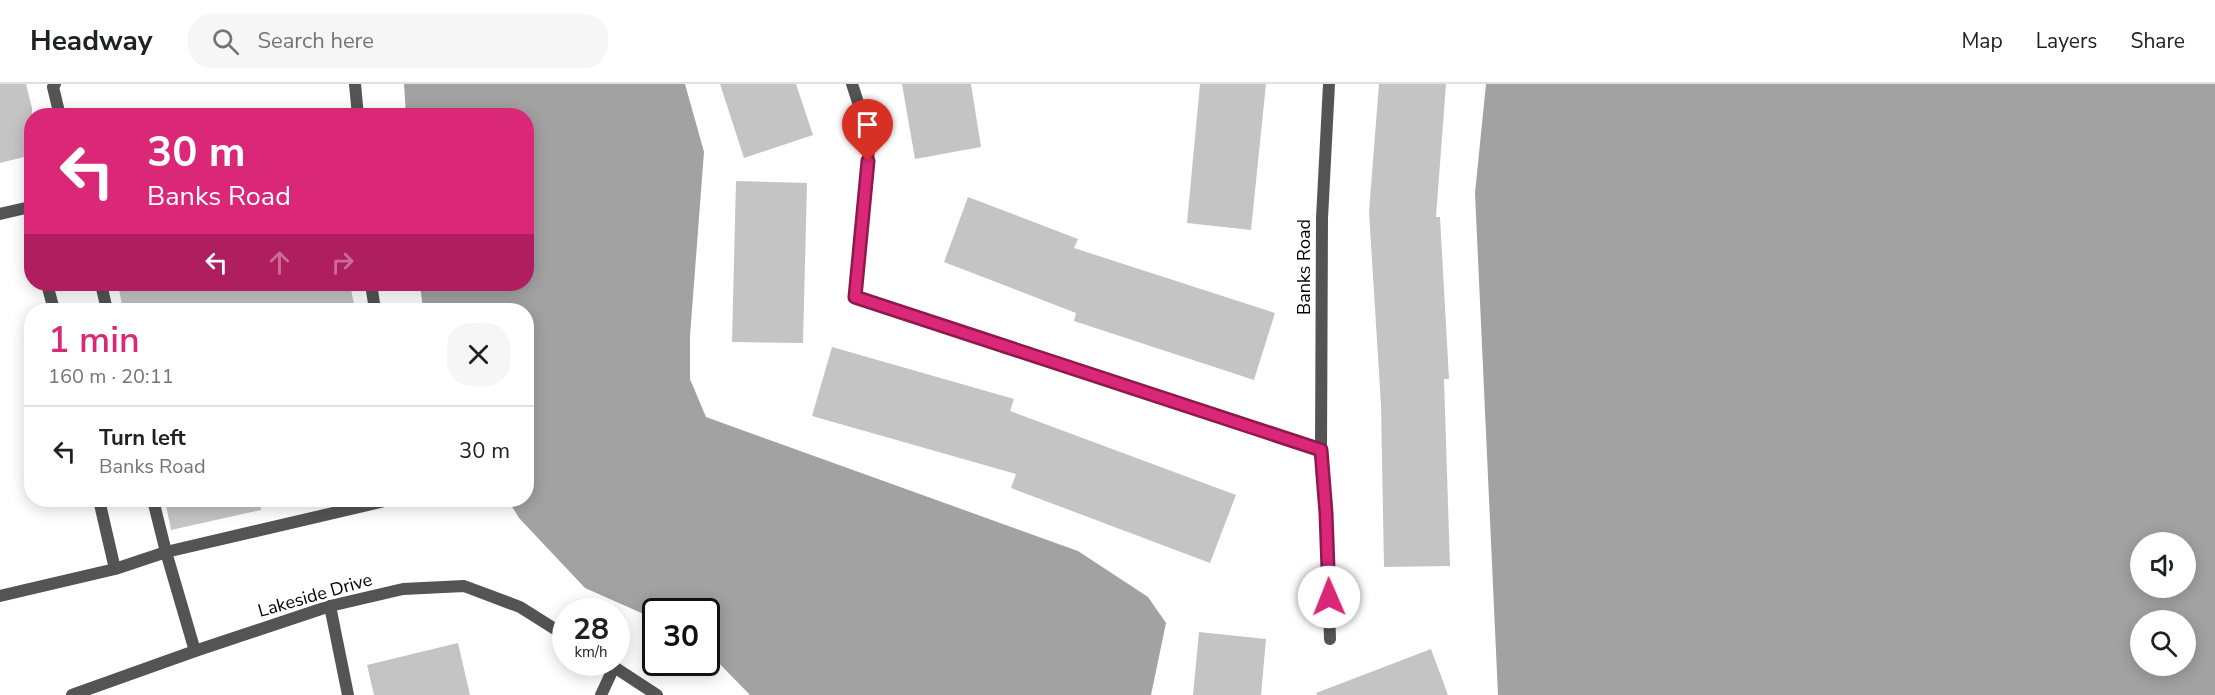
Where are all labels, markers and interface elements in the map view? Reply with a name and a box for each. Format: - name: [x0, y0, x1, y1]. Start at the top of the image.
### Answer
- search box: [188, 14, 608, 68]
- text: Headway: [30, 22, 152, 60]
- icon: search: [209, 25, 242, 58]
- text: Search here: [257, 26, 374, 56]
- text: Map: [1961, 27, 2003, 55]
- text: Layers: [2036, 27, 2097, 55]
- text: Share: [2130, 27, 2185, 55]
- pin: [842, 99, 893, 161]
- icon: arrive: [851, 108, 884, 141]
- text: 30 m: [147, 124, 246, 181]
- icon: left: [48, 132, 126, 210]
- text: Banks Road: [147, 178, 291, 215]
- street label: Banks Road: [1292, 219, 1316, 315]
- icon: left: [200, 246, 233, 279]
- icon: ahead: [263, 246, 296, 279]
- icon: right: [326, 246, 359, 279]
- text: 1 min: [48, 316, 140, 365]
- button: close: [447, 323, 510, 386]
- text: 160 m · 20:11: [48, 363, 174, 390]
- text: Turn left: [99, 423, 186, 453]
- icon: left: [48, 435, 81, 468]
- text: 30 m: [459, 436, 510, 466]
- text: Banks Road: [99, 453, 206, 480]
- map controls: [2130, 532, 2196, 676]
- button: sound: [2130, 532, 2196, 598]
- position arrow: [1297, 565, 1361, 629]
- street label: Lakeside Drive: [255, 567, 375, 623]
- speed limit sign: 30: [642, 598, 720, 676]
- text: 28: [573, 609, 609, 650]
- button: search: [2130, 610, 2196, 676]
- text: km/h: [574, 642, 608, 662]

